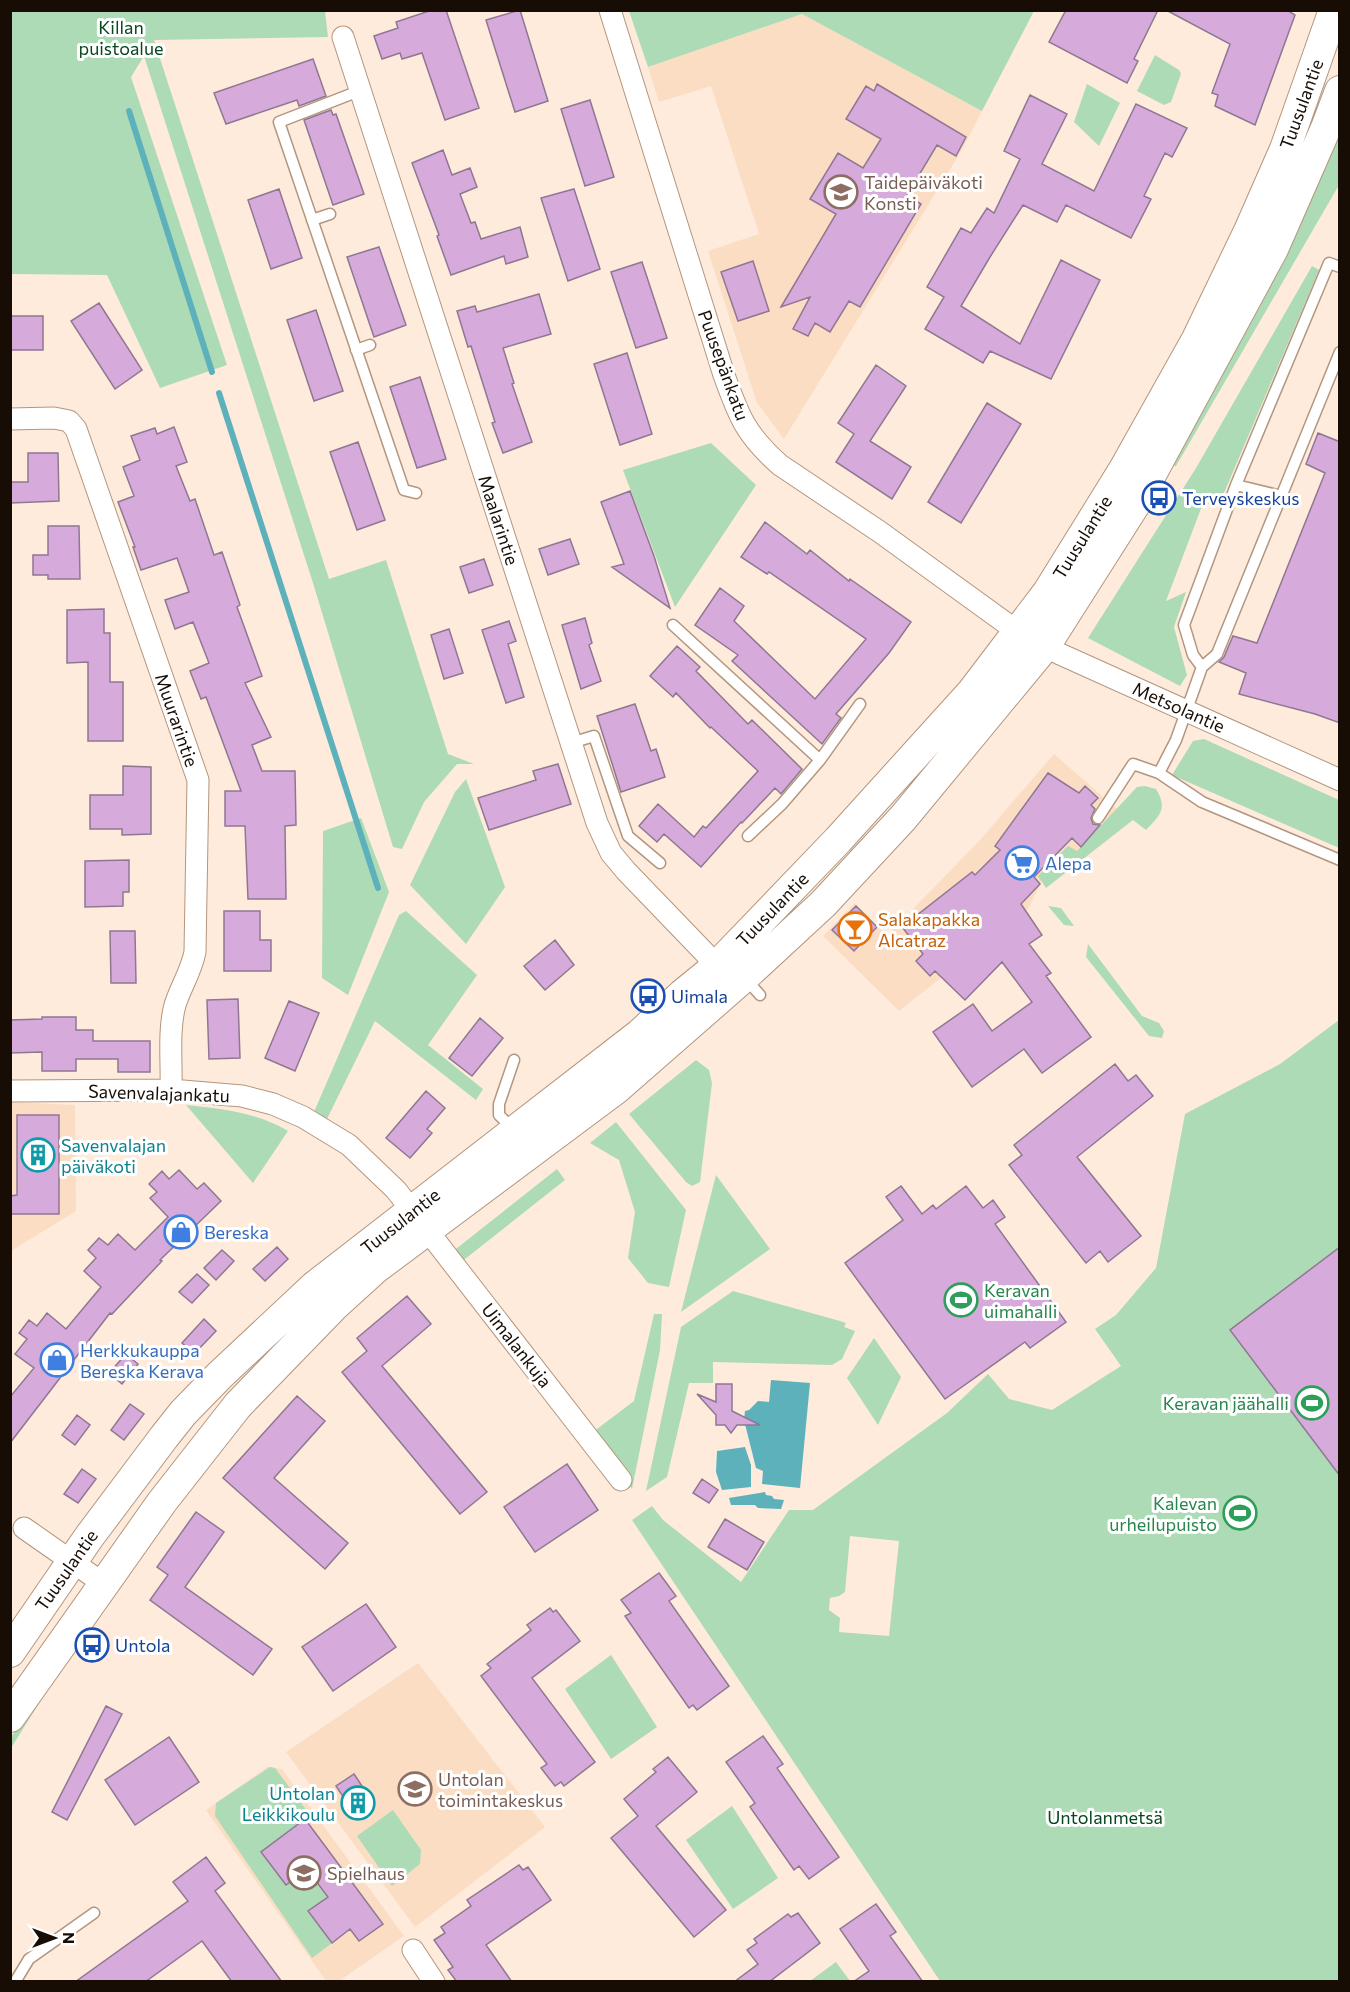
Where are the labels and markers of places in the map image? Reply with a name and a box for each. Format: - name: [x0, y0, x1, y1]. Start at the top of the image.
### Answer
- place label: Taidepäiväkoti Konsti: [864, 171, 983, 214]
- school or university icon: Taidepäiväkoti Konsti: [823, 174, 859, 210]
- bus stop icon: Terveyskeskus: [1141, 480, 1177, 516]
- place label: Terveyskeskus: [1182, 487, 1299, 509]
- supermarket icon: Alepa: [1004, 845, 1040, 881]
- place label: Alepa: [1045, 852, 1092, 874]
- place label: Salakapakka Alcatraz: [878, 908, 980, 951]
- bar icon: Salakapakka Alcatraz: [837, 911, 873, 947]
- bus stop icon: Uimala: [630, 978, 666, 1014]
- place label: Uimala: [671, 985, 728, 1007]
- place label: Savenvalajan päiväkoti: [61, 1134, 166, 1177]
- building icon: Savenvalajan päiväkoti: [20, 1137, 56, 1173]
- shop icon: Bereska: [163, 1214, 199, 1250]
- place label: Bereska: [204, 1221, 269, 1243]
- place label: Keravan uimahalli: [984, 1279, 1057, 1322]
- sports icon: Keravan uimahalli: [943, 1282, 979, 1318]
- place label: Herkkukauppa Bereska Kerava: [80, 1339, 204, 1382]
- shop icon: Herkkukauppa Bereska Kerava: [39, 1342, 75, 1378]
- sports icon: Keravan jäähalli: [1294, 1385, 1330, 1421]
- place label: Keravan jäähalli: [1163, 1392, 1289, 1414]
- place label: Kalevan urheilupuisto: [1109, 1492, 1217, 1535]
- sports icon: Kalevan urheilupuisto: [1222, 1495, 1258, 1531]
- bus stop icon: Untola: [74, 1627, 110, 1663]
- place label: Untola: [115, 1634, 170, 1656]
- place label: Untolan toimintakeskus: [438, 1768, 563, 1811]
- school or university icon: Untolan toimintakeskus: [397, 1771, 433, 1807]
- place label: Untolan Leikkikoulu: [242, 1782, 335, 1825]
- building icon: Untolan Leikkikoulu: [340, 1785, 376, 1821]
- school or university icon: Spielhaus: [286, 1855, 322, 1891]
- place label: Spielhaus: [327, 1862, 405, 1884]

